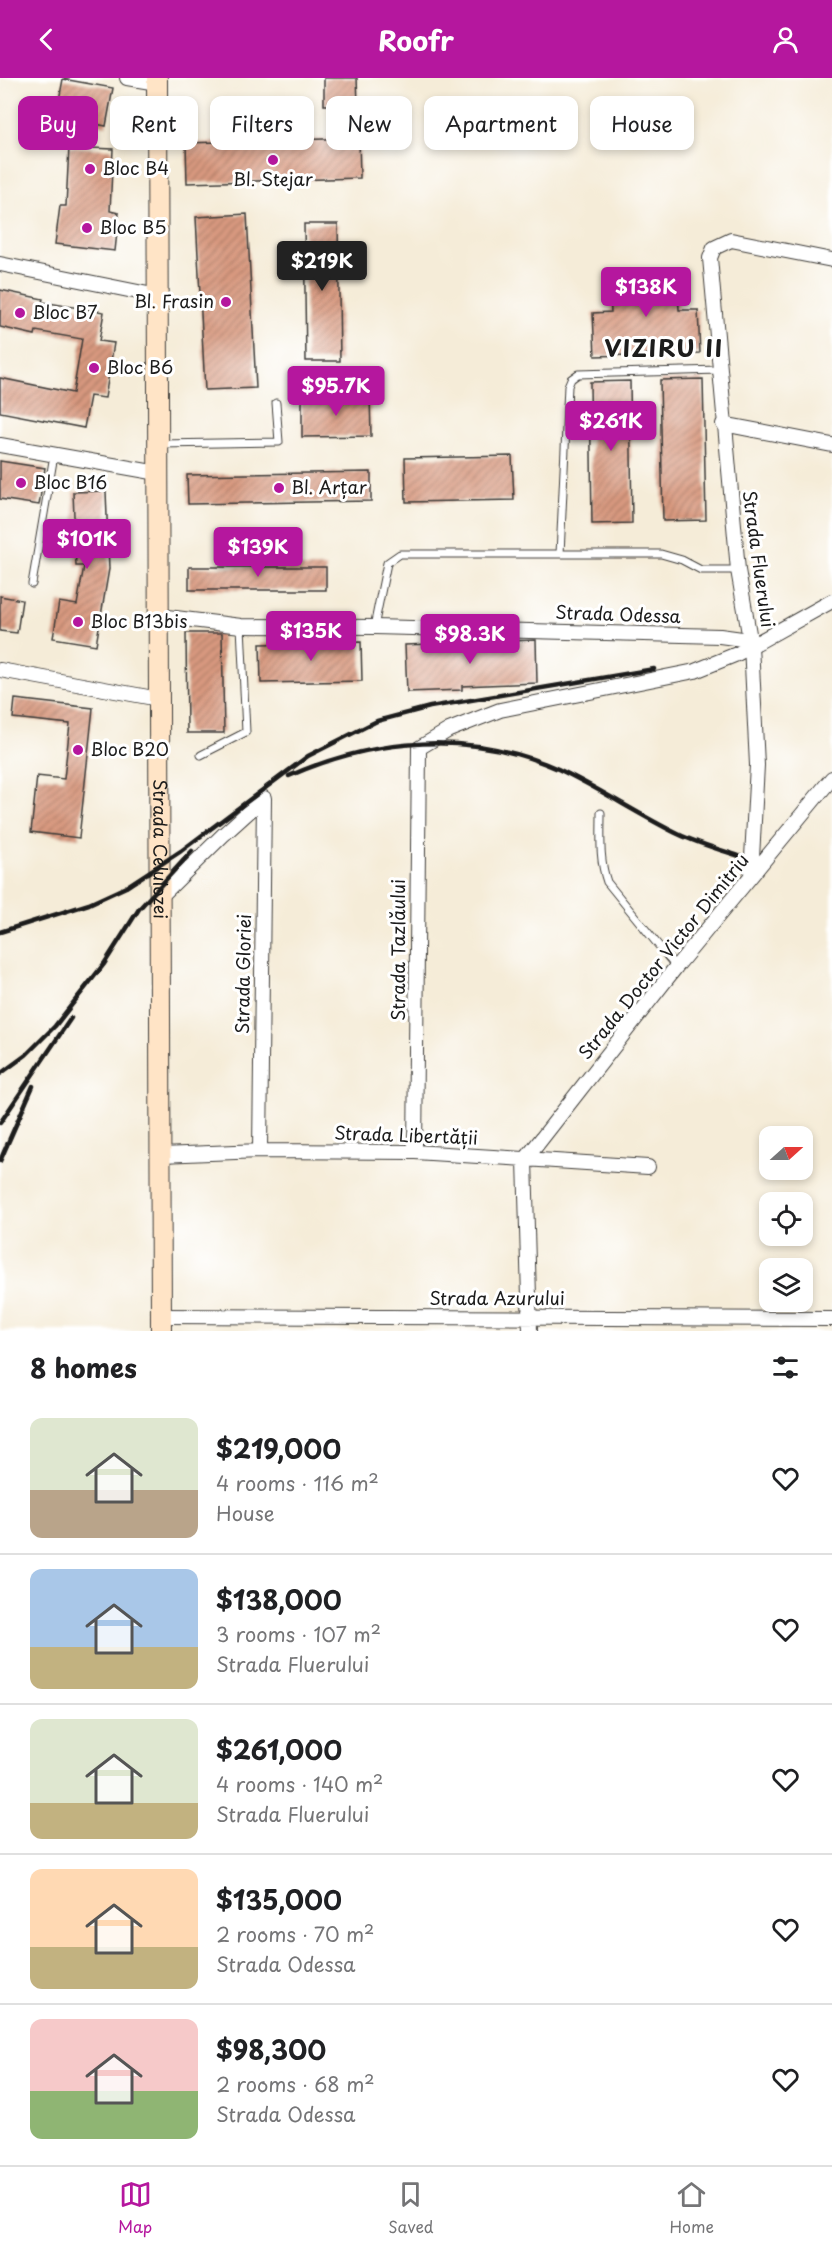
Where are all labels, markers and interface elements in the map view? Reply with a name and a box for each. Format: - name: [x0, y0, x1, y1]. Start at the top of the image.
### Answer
- text: Roofr: [378, 19, 454, 60]
- icon: back: [30, 23, 63, 56]
- icon: person: [769, 23, 802, 56]
- chip: Buy: [18, 96, 98, 150]
- chip: Rent: [110, 96, 198, 150]
- chip: Filters: [210, 96, 314, 150]
- chip: New: [326, 96, 412, 150]
- chip: Apartment: [424, 96, 578, 150]
- chip: House: [590, 96, 694, 150]
- marker: Bl. Stejar: [266, 153, 280, 167]
- place label: Bloc B4: [102, 154, 169, 181]
- marker: Bloc B4: [83, 162, 97, 176]
- place label: Bl. Stejar: [233, 165, 314, 192]
- place label: Bloc B5: [99, 213, 167, 240]
- marker: Bloc B5: [80, 221, 94, 235]
- pin: $219K: [280, 241, 364, 292]
- text: $219K: [291, 245, 353, 275]
- pin: $138K: [604, 267, 688, 318]
- text: $138K: [615, 271, 677, 301]
- place label: Bl. Frasin: [134, 287, 214, 314]
- marker: Bl. Frasin: [219, 295, 233, 309]
- place label: Bloc B7: [32, 298, 97, 325]
- marker: Bloc B7: [13, 306, 27, 320]
- district label: VIZIRU II: [604, 329, 724, 365]
- place label: Bloc B6: [106, 353, 173, 380]
- marker: Bloc B6: [87, 361, 101, 375]
- pin: $95.7K: [287, 366, 385, 417]
- text: $95.7K: [302, 370, 370, 400]
- pin: $261K: [569, 401, 653, 452]
- text: $261K: [579, 405, 643, 435]
- place label: Bloc B16: [33, 468, 107, 495]
- place label: Bl. Arțar: [291, 473, 368, 500]
- marker: Bloc B16: [14, 476, 28, 490]
- marker: Bl. Arțar: [272, 481, 286, 495]
- street label: Strada Fluerului: [737, 489, 782, 629]
- pin: $101K: [45, 519, 129, 570]
- text: $101K: [57, 523, 117, 553]
- pin: $139K: [216, 527, 300, 578]
- text: $139K: [228, 531, 288, 561]
- street label: Strada Odessa: [555, 598, 682, 629]
- place label: Bloc B13bis: [90, 607, 187, 634]
- pin: $135K: [269, 611, 353, 662]
- pin: $98.3K: [421, 614, 519, 665]
- marker: Bloc B13bis: [71, 615, 85, 629]
- text: $135K: [280, 615, 342, 645]
- text: $98.3K: [435, 618, 505, 648]
- place label: Bloc B20: [90, 735, 169, 762]
- marker: Bloc B20: [71, 743, 85, 757]
- street label: Strada Celulozei: [147, 779, 175, 919]
- street label: Strada Doctor Victor Dimitriu: [571, 847, 755, 1065]
- street label: Strada Tazlăului: [384, 879, 411, 1021]
- street label: Strada Gloriei: [228, 914, 257, 1034]
- street label: Strada Libertății: [334, 1118, 478, 1151]
- north arrow: [759, 1126, 813, 1180]
- map controls: [759, 1126, 813, 1312]
- button: locate: [759, 1192, 813, 1246]
- button: layers: [759, 1258, 813, 1312]
- street label: Strada Azurului: [429, 1284, 565, 1311]
- text: 8 homes: [30, 1348, 137, 1387]
- icon: filters: [769, 1351, 802, 1384]
- text: $219,000: [216, 1429, 341, 1468]
- icon: home: [78, 1442, 150, 1514]
- icon: heart: [769, 1462, 802, 1495]
- text: 4 rooms · 116 m²: [216, 1468, 379, 1498]
- text: House: [216, 1498, 275, 1528]
- text: $138,000: [216, 1580, 342, 1619]
- icon: home: [78, 1593, 150, 1665]
- icon: heart: [769, 1613, 802, 1646]
- text: 3 rooms · 107 m²: [216, 1619, 381, 1649]
- text: Strada Fluerului: [216, 1649, 369, 1679]
- text: $261,000: [216, 1730, 342, 1769]
- icon: home: [78, 1743, 150, 1815]
- icon: heart: [769, 1763, 802, 1796]
- text: 4 rooms · 140 m²: [216, 1769, 383, 1799]
- text: Strada Fluerului: [216, 1799, 369, 1829]
- text: $135,000: [216, 1880, 342, 1919]
- icon: home: [78, 1893, 150, 1965]
- icon: heart: [769, 1913, 802, 1946]
- text: 2 rooms · 70 m²: [216, 1919, 374, 1949]
- text: Strada Odessa: [216, 1949, 356, 1979]
- text: $98,300: [216, 2030, 326, 2069]
- icon: home: [78, 2043, 150, 2115]
- icon: heart: [769, 2063, 802, 2096]
- text: 2 rooms · 68 m²: [216, 2069, 375, 2099]
- text: Strada Odessa: [216, 2099, 356, 2129]
- tab: Map: [118, 2178, 152, 2238]
- tab: Saved: [388, 2178, 434, 2238]
- tab: Home: [670, 2178, 714, 2238]

